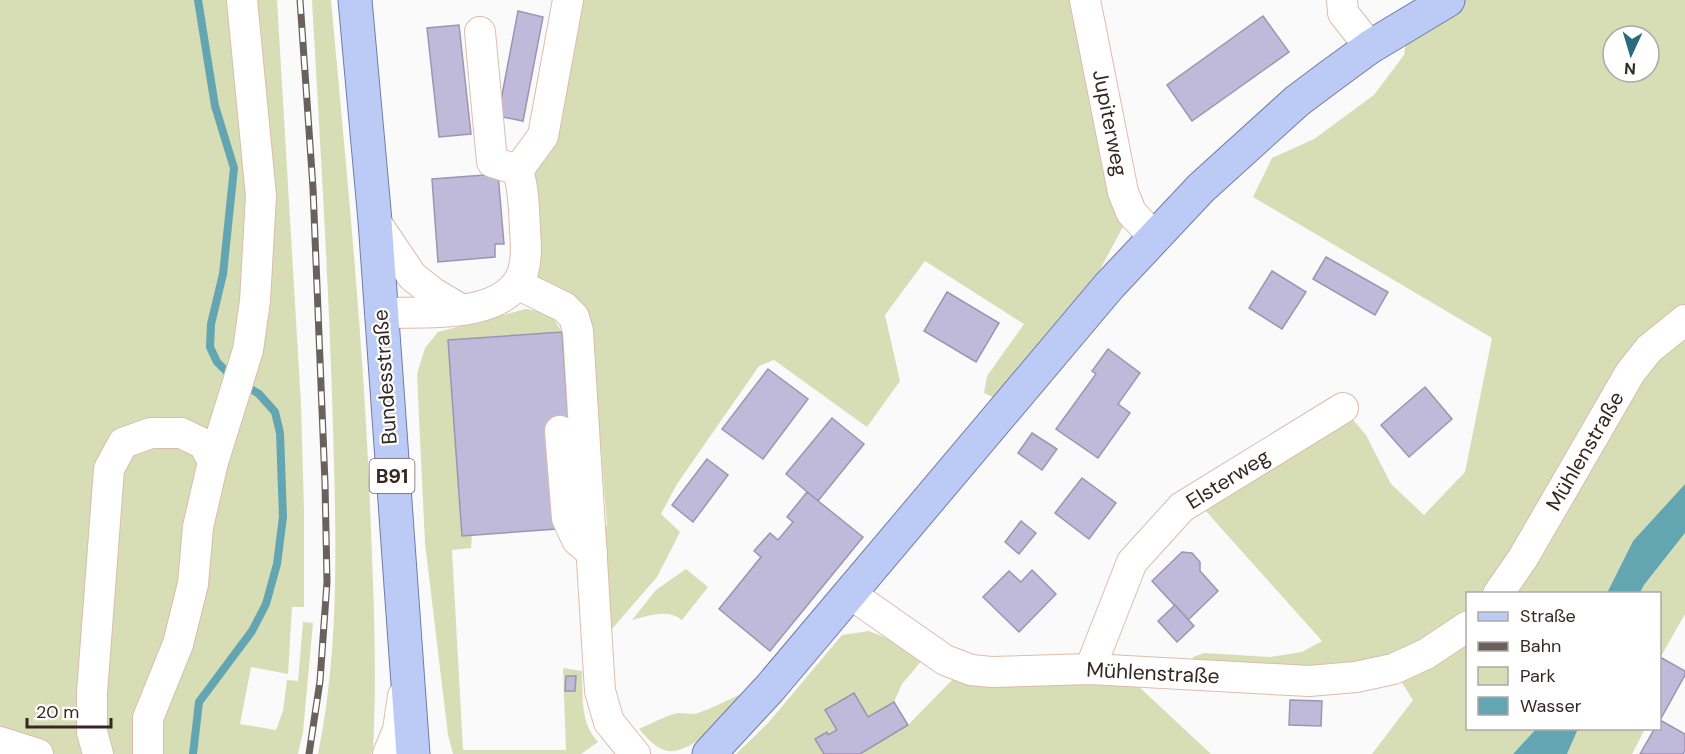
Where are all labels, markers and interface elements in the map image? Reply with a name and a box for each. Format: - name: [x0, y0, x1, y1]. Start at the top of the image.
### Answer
- north arrow: [1601, 24, 1661, 84]
- text: N: [1623, 58, 1637, 79]
- street label: Jupiterweg: [1086, 68, 1134, 179]
- street label: Bundesstraße: [366, 308, 404, 446]
- street label: Mühlenstraße: [1540, 386, 1631, 516]
- street label: Elsterweg: [1181, 442, 1275, 516]
- road number: B91: [370, 459, 414, 493]
- legend: [1466, 592, 1661, 730]
- text: Straße: [1520, 604, 1576, 628]
- text: Bahn: [1520, 634, 1561, 658]
- street label: Mühlenstraße: [1086, 656, 1220, 690]
- text: Park: [1520, 664, 1556, 688]
- scale bar: [27, 691, 111, 729]
- text: Wasser: [1520, 694, 1582, 718]
- text: 20 m: [36, 700, 79, 724]

